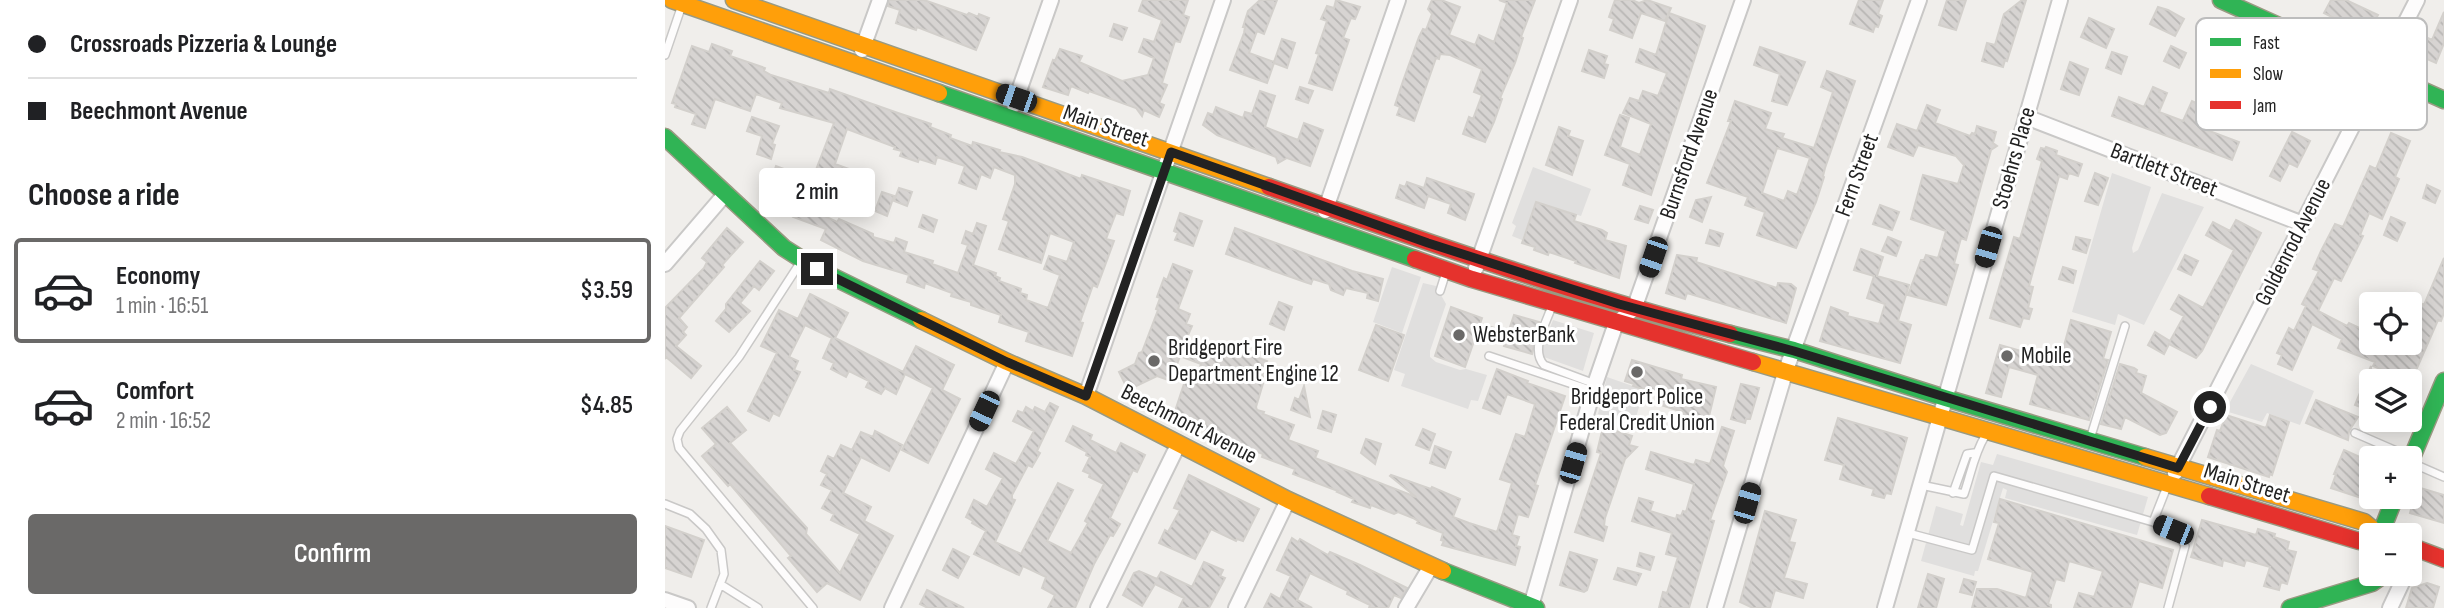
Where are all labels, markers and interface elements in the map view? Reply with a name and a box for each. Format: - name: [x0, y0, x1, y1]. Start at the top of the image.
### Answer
- legend: [2196, 18, 2427, 130]
- text: Crossroads Pizzeria & Lounge: [70, 29, 337, 60]
- text: Fast: [2253, 32, 2280, 55]
- text: Slow: [2253, 63, 2283, 86]
- car: [993, 81, 1040, 115]
- street label: Burnsford Avenue: [1654, 85, 1724, 223]
- text: Jam: [2252, 95, 2276, 118]
- text: Beechmont Avenue: [70, 96, 248, 127]
- street label: Main Street: [1059, 98, 1153, 154]
- street label: Stoehrs Place: [1986, 104, 2042, 212]
- street label: Fern Street: [1829, 130, 1885, 220]
- street label: Bartlett Street: [2106, 137, 2222, 203]
- callout: 2 min: [759, 168, 875, 216]
- street label: Goldenrod Avenue: [2249, 174, 2337, 310]
- text: Choose a ride: [28, 176, 180, 215]
- text: 2 min: [795, 178, 839, 206]
- car: [1973, 224, 2004, 270]
- car: [1637, 234, 1670, 280]
- route end: [801, 253, 833, 285]
- icon: car: [32, 259, 95, 322]
- text: Economy: [116, 261, 200, 292]
- text: $3.59: [580, 275, 633, 306]
- text: 1 min · 16:51: [116, 292, 208, 320]
- map controls: [2359, 292, 2422, 586]
- button: locate: [2359, 292, 2422, 355]
- place label: WebsterBank: [1473, 321, 1575, 349]
- marker: WebsterBank: [1451, 327, 1467, 343]
- place label: Bridgeport Fire Department Engine 12: [1168, 334, 1339, 388]
- place label: Mobile: [2021, 342, 2072, 370]
- marker: Mobile: [1999, 348, 2015, 364]
- marker: Bridgeport Fire Department Engine 12: [1146, 353, 1162, 369]
- marker: Bridgeport Police Federal Credit Union: [1629, 364, 1645, 380]
- button: layers: [2359, 369, 2422, 432]
- icon: car: [32, 374, 95, 437]
- text: Comfort: [116, 376, 194, 407]
- street label: Beechmont Avenue: [1116, 378, 1262, 470]
- place label: Bridgeport Police Federal Credit Union: [1559, 383, 1715, 437]
- car: [966, 388, 1003, 434]
- text: $4.85: [580, 390, 633, 421]
- route start: [2194, 391, 2226, 423]
- text: 2 min · 16:52: [116, 407, 211, 435]
- car: [1558, 440, 1589, 486]
- button: +: [2359, 446, 2422, 509]
- street label: Main Street: [2200, 457, 2294, 509]
- car: [1732, 480, 1763, 526]
- car: [2150, 512, 2197, 548]
- button: Confirm: [28, 514, 637, 594]
- button: −: [2359, 523, 2422, 586]

